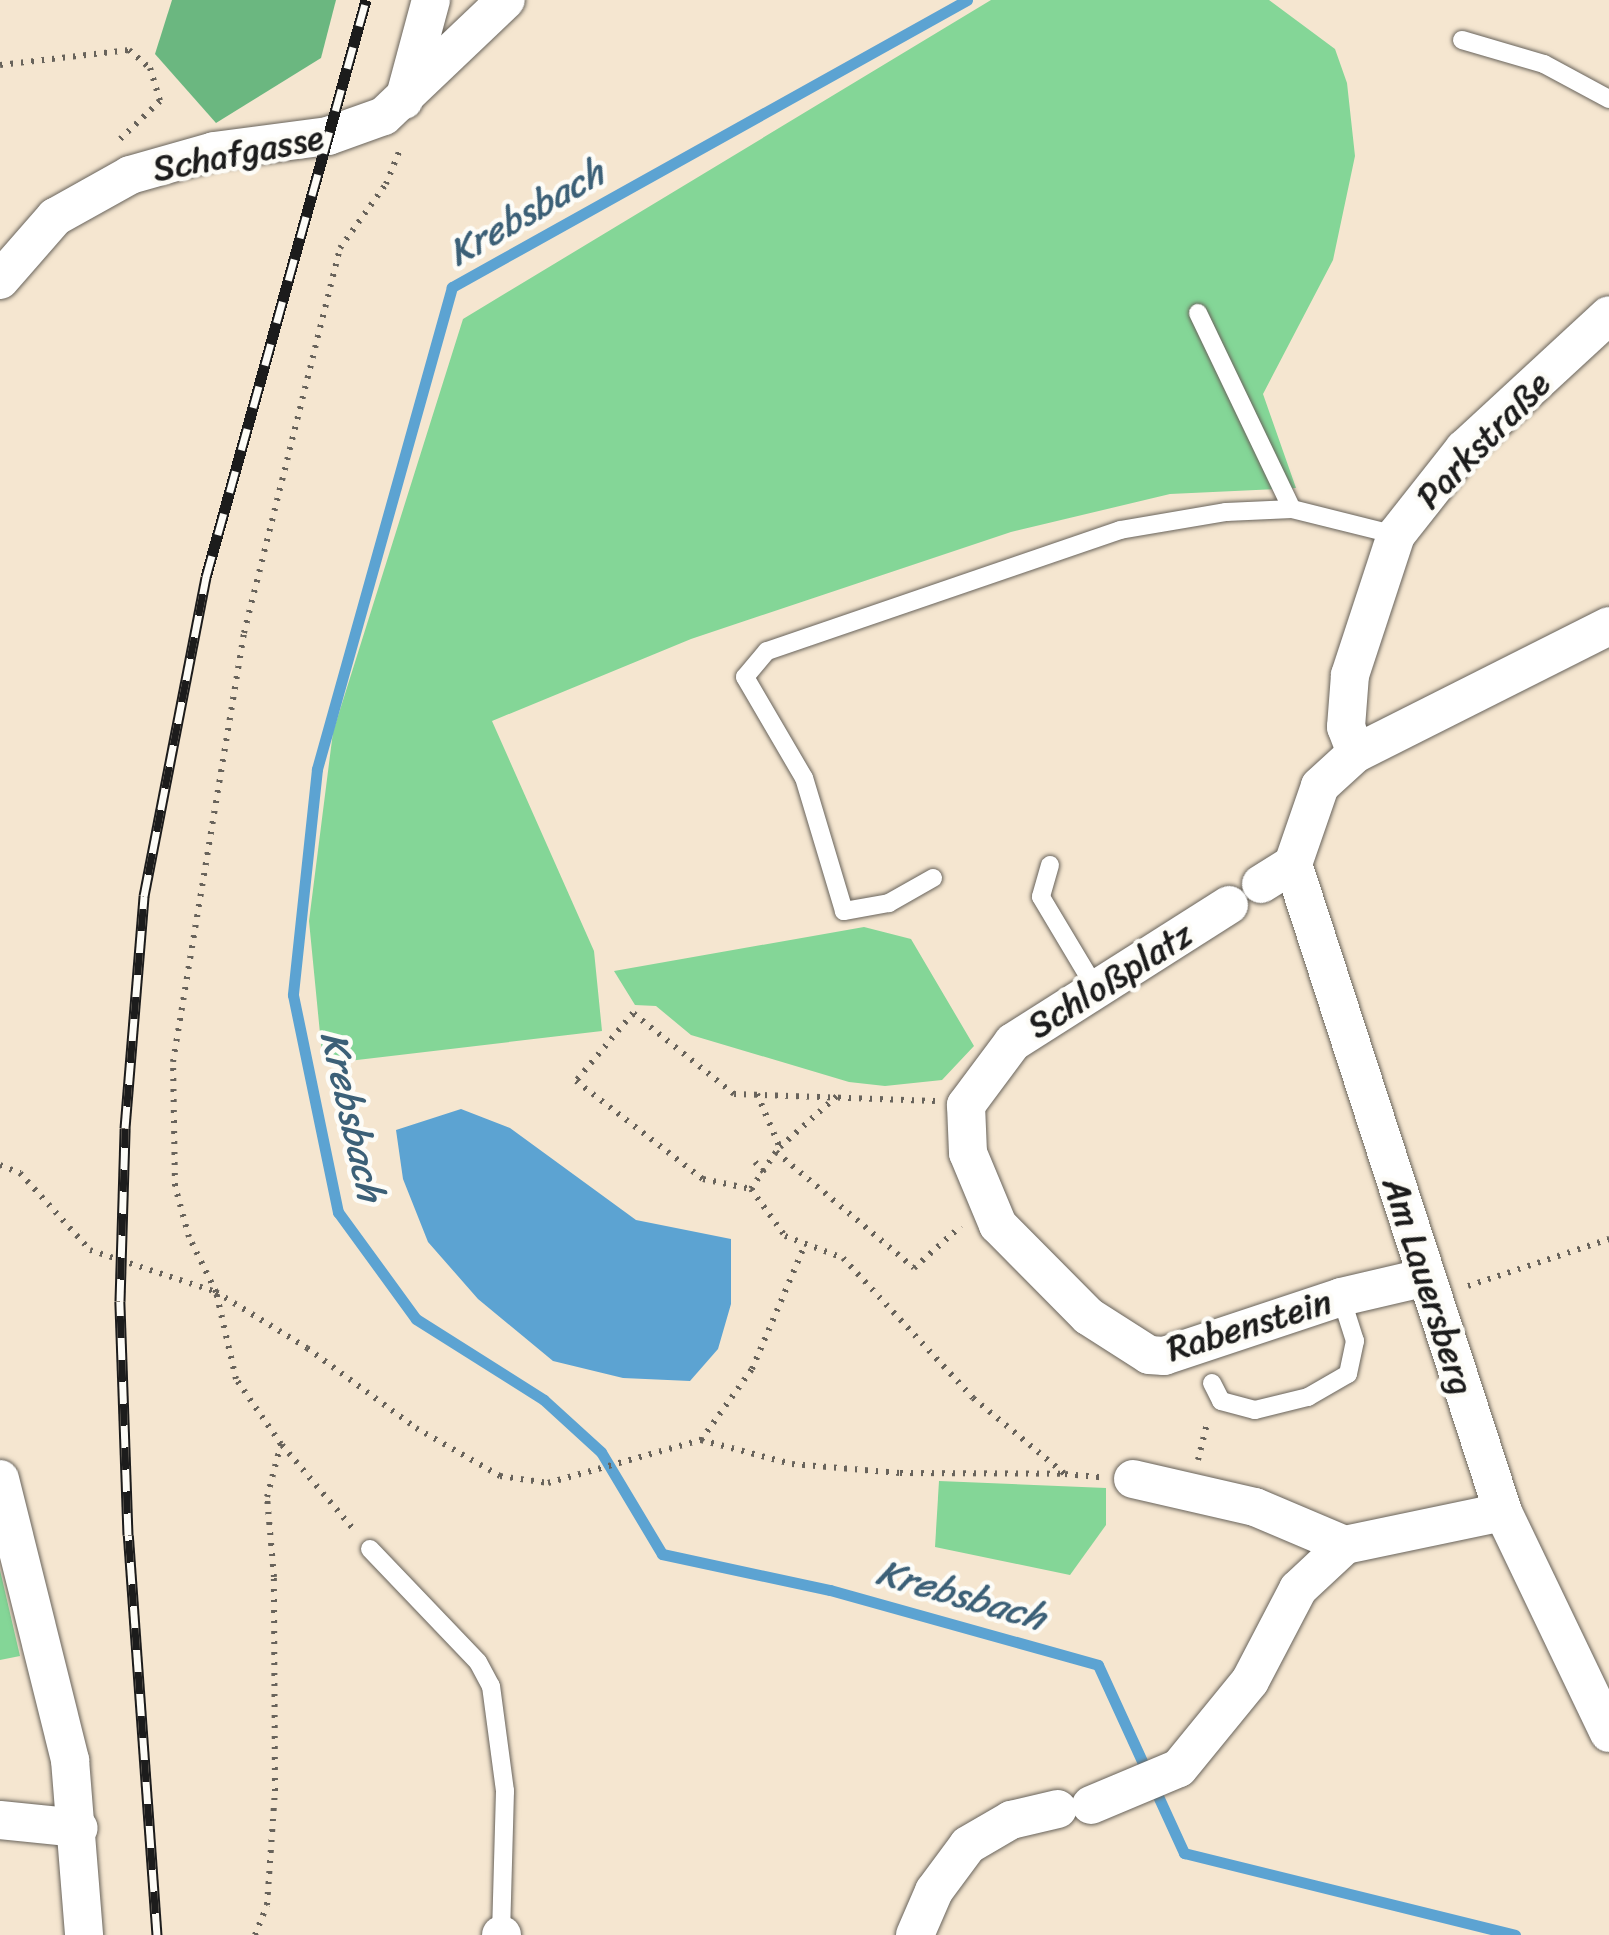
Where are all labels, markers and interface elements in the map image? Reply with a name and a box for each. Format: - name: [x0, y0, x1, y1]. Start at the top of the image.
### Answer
- street label: Schafgasse: [149, 116, 327, 190]
- water label: Krebsbach: [440, 150, 612, 276]
- street label: Parkstraße: [1407, 363, 1559, 517]
- street label: Schloßplatz: [1020, 913, 1200, 1047]
- water label: Krebsbach: [310, 1027, 394, 1205]
- street label: Am Lauersberg: [1374, 1171, 1484, 1401]
- street label: Rabenstein: [1162, 1280, 1336, 1370]
- water label: Krebsbach: [872, 1549, 1050, 1641]

